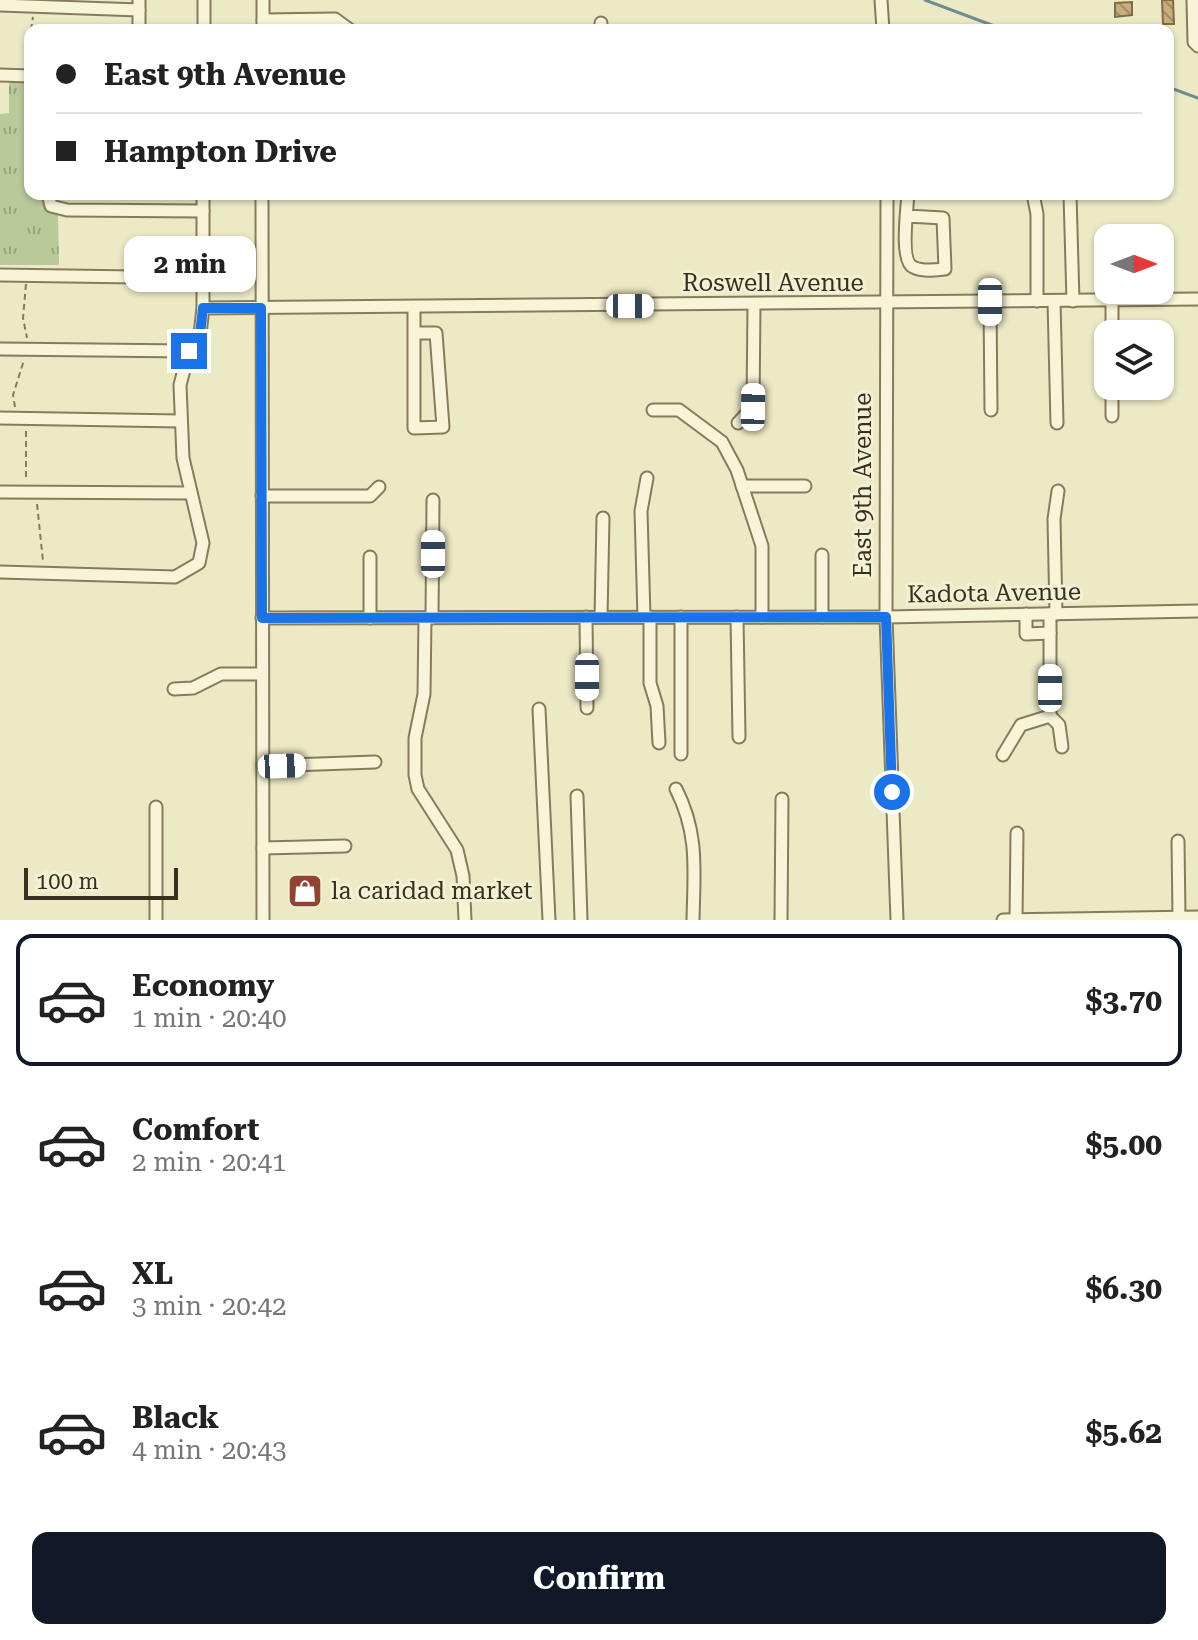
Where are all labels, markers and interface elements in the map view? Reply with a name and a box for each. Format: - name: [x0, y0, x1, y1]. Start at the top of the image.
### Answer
- text: East 9th Avenue: [104, 57, 346, 92]
- text: Hampton Drive: [104, 134, 337, 169]
- north arrow: [1094, 224, 1174, 304]
- map controls: [1094, 224, 1174, 400]
- callout: 2 min: [123, 235, 255, 291]
- text: 2 min: [154, 249, 226, 279]
- street label: Roswell Avenue: [682, 269, 864, 297]
- car: [978, 278, 1002, 326]
- car: [606, 294, 654, 318]
- button: layers: [1094, 320, 1174, 400]
- route end: [171, 333, 207, 369]
- car: [741, 383, 765, 431]
- street label: East 9th Avenue: [849, 393, 877, 577]
- car: [421, 530, 445, 578]
- street label: Kadota Avenue: [907, 577, 1081, 609]
- car: [575, 653, 599, 701]
- car: [1038, 664, 1062, 712]
- car: [258, 753, 306, 779]
- route start: [874, 774, 910, 810]
- scale bar: [24, 864, 178, 900]
- text: 100 m: [36, 869, 99, 894]
- shop icon: la caridad market: [286, 872, 324, 910]
- place label: la caridad market: [331, 877, 532, 905]
- icon: car: [36, 964, 108, 1036]
- text: Economy: [132, 968, 274, 1003]
- text: $3.70: [1085, 983, 1162, 1018]
- text: 1 min · 20:40: [132, 1003, 287, 1033]
- icon: car: [36, 1108, 108, 1180]
- text: Comfort: [132, 1112, 259, 1147]
- text: $5.00: [1085, 1127, 1162, 1162]
- text: 2 min · 20:41: [132, 1147, 287, 1177]
- icon: car: [36, 1252, 108, 1324]
- text: XL: [132, 1256, 173, 1291]
- text: $6.30: [1085, 1271, 1162, 1306]
- text: 3 min · 20:42: [132, 1291, 287, 1321]
- icon: car: [36, 1396, 108, 1468]
- text: Black: [132, 1400, 219, 1435]
- text: $5.62: [1085, 1415, 1162, 1450]
- text: 4 min · 20:43: [132, 1435, 287, 1465]
- button: Confirm: [32, 1532, 1166, 1624]

